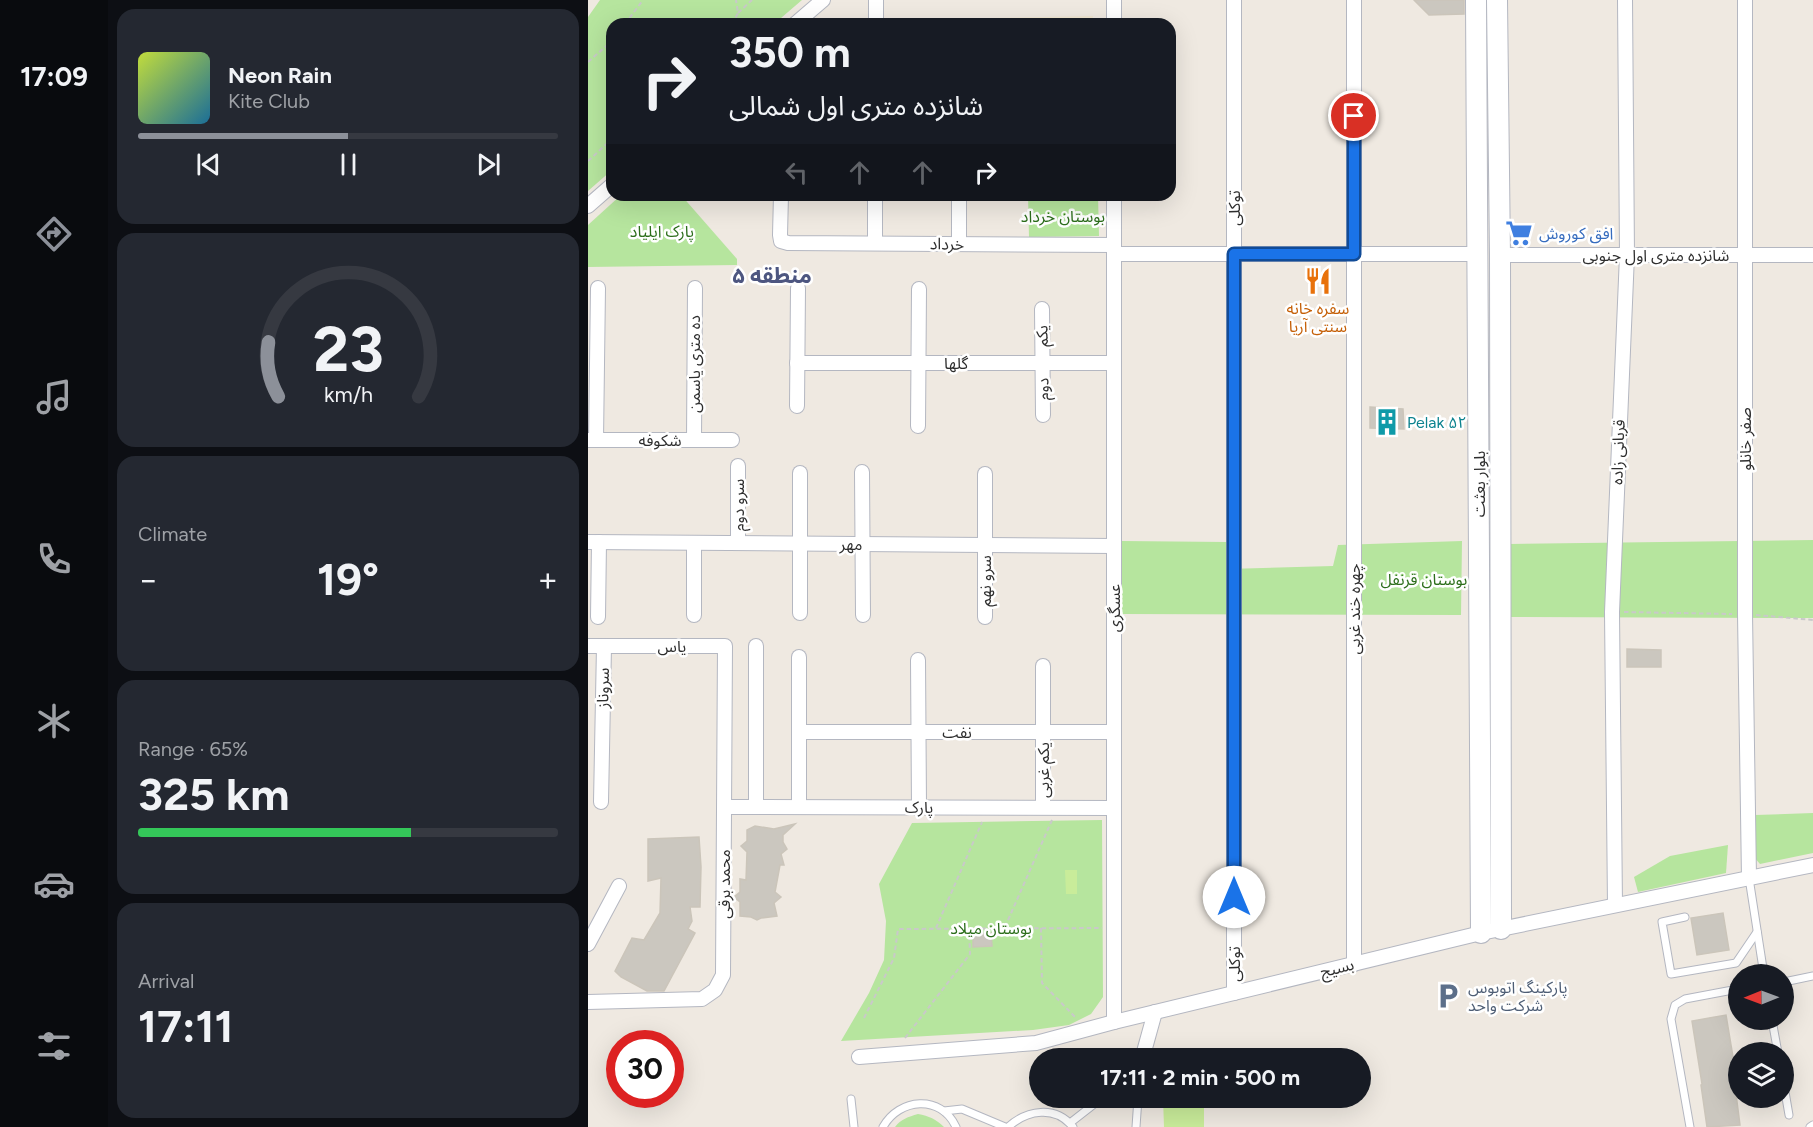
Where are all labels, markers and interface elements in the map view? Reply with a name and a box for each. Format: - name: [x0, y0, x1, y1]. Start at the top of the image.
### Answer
- text: 350 m: [729, 27, 851, 78]
- icon: right: [630, 42, 708, 120]
- text: 17:09: [20, 60, 88, 93]
- text: Neon Rain: [228, 62, 332, 89]
- text: Kite Club: [228, 89, 310, 113]
- text: شانزده متری اول شمالی: [729, 89, 983, 122]
- pin: [1328, 90, 1379, 141]
- icon: arrive: [1337, 99, 1370, 132]
- icon: previous: [192, 148, 225, 181]
- icon: pause: [332, 148, 365, 181]
- icon: next: [472, 148, 505, 181]
- icon: left: [780, 156, 813, 189]
- icon: ahead: [843, 156, 876, 189]
- icon: ahead: [906, 156, 939, 189]
- icon: right: [969, 156, 1002, 189]
- street label: توکلی: [1225, 190, 1244, 226]
- park label: بوستان خرداد: [1021, 207, 1105, 226]
- icon: directions: [33, 213, 75, 255]
- supermarket icon: افق کوروش: [1504, 218, 1534, 248]
- park label: پارک ایلیاد: [630, 222, 694, 242]
- place label: افق کوروش: [1539, 224, 1613, 244]
- street label: خرداد: [930, 234, 964, 254]
- street label: شانزده متری اول جنوبی: [1583, 246, 1729, 266]
- district label: منطقه ۵: [732, 262, 812, 289]
- restaurant icon: سفره خانه سنتی آریا: [1303, 266, 1333, 296]
- place label: سفره خانه سنتی آریا: [1287, 299, 1349, 336]
- text: 23: [313, 312, 383, 387]
- street label: ده متری یاسمن: [685, 315, 704, 413]
- street label: یکم: [1032, 325, 1055, 347]
- street label: گلها: [944, 354, 968, 373]
- icon: music: [33, 376, 75, 418]
- street label: دوم: [1033, 378, 1056, 400]
- text: km/h: [324, 382, 372, 407]
- building icon: Pelak ۵۲: [1372, 407, 1402, 437]
- street label: صفر خانلو: [1736, 407, 1755, 471]
- place label: Pelak ۵۲: [1407, 413, 1467, 432]
- street label: قربانی زاده: [1607, 419, 1629, 485]
- street label: شکوفه: [638, 431, 682, 450]
- street label: بلوار بعثت: [1470, 451, 1489, 517]
- street label: سرو دوم: [729, 479, 751, 531]
- text: Climate: [138, 522, 207, 546]
- street label: مهر: [839, 535, 862, 554]
- icon: phone: [33, 538, 75, 580]
- text: 19°: [317, 552, 379, 606]
- street label: سرو نهم: [976, 555, 998, 607]
- text: −: [138, 560, 159, 599]
- text: +: [537, 560, 558, 599]
- street label: چهره خند غربی: [1345, 563, 1365, 655]
- park label: بوستان قرنفل: [1381, 570, 1467, 589]
- street label: عسگری: [1105, 584, 1124, 632]
- street label: یاس: [658, 637, 686, 656]
- street label: سروناز: [593, 667, 613, 710]
- icon: climate: [33, 700, 75, 742]
- street label: نفت: [942, 723, 972, 742]
- text: Range · 65%: [138, 737, 248, 761]
- street label: یکم غربی: [1034, 742, 1056, 798]
- text: 325 km: [138, 767, 289, 821]
- street label: پارک: [905, 798, 933, 818]
- street label: محمد برقی: [715, 849, 734, 919]
- icon: car: [33, 863, 75, 905]
- position arrow: [1202, 865, 1266, 929]
- park label: بوستان میلاد: [950, 919, 1032, 938]
- street label: توکلی: [1225, 946, 1244, 982]
- street label: بسیج: [1318, 955, 1357, 984]
- north arrow: [1728, 964, 1794, 1030]
- map controls: [1728, 964, 1794, 1108]
- text: Arrival: [138, 969, 194, 993]
- place label: پارکینگ اتوبوس شرکت واحد: [1468, 978, 1568, 1015]
- parking icon: پارکینگ اتوبوس شرکت واحد: [1433, 981, 1463, 1011]
- text: 17:11: [138, 999, 234, 1053]
- icon: filters: [33, 1025, 75, 1067]
- speed limit sign: 30: [606, 1030, 684, 1108]
- button: layers: [1728, 1042, 1794, 1108]
- text: 17:11 · 2 min · 500 m: [1100, 1064, 1300, 1091]

